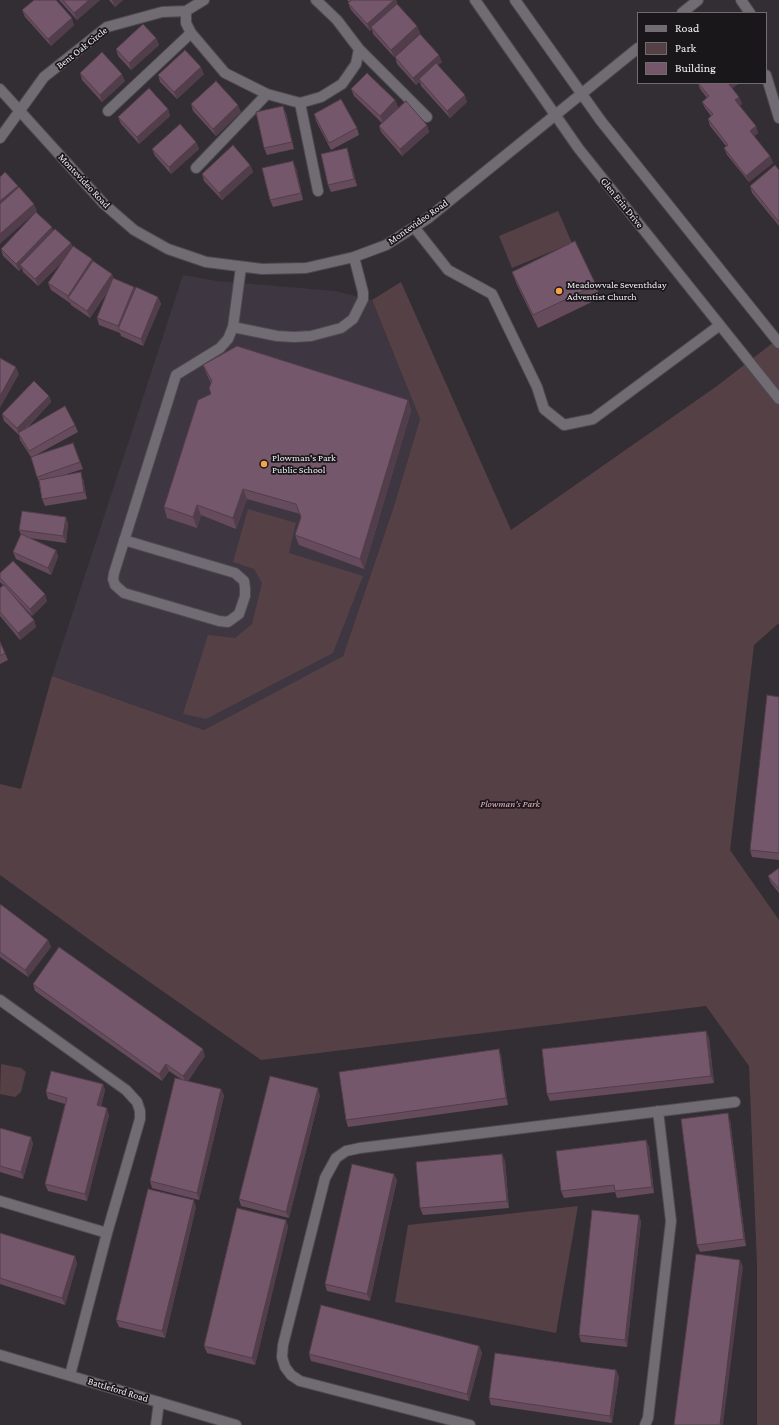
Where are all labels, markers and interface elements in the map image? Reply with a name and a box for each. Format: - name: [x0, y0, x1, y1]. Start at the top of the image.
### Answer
- legend: [637, 12, 767, 84]
- text: Road: [675, 21, 699, 35]
- street label: Bent Oak Circle: [54, 24, 110, 72]
- text: Park: [675, 41, 696, 55]
- text: Building: [675, 61, 716, 75]
- street label: Montevideo Road: [56, 151, 112, 211]
- street label: Glen Erin Drive: [598, 175, 646, 231]
- street label: Montevideo Road: [386, 197, 450, 247]
- place label: Meadowvale Seventhday Adventist Church: [567, 279, 667, 302]
- marker: Meadowvale Seventhday Adventist Church: [554, 286, 564, 296]
- place label: Plowman's Park Public School: [272, 452, 336, 476]
- marker: Plowman's Park Public School: [259, 459, 269, 469]
- park label: Plowman's Park: [480, 798, 540, 810]
- street label: Battleford Road: [86, 1375, 150, 1405]

